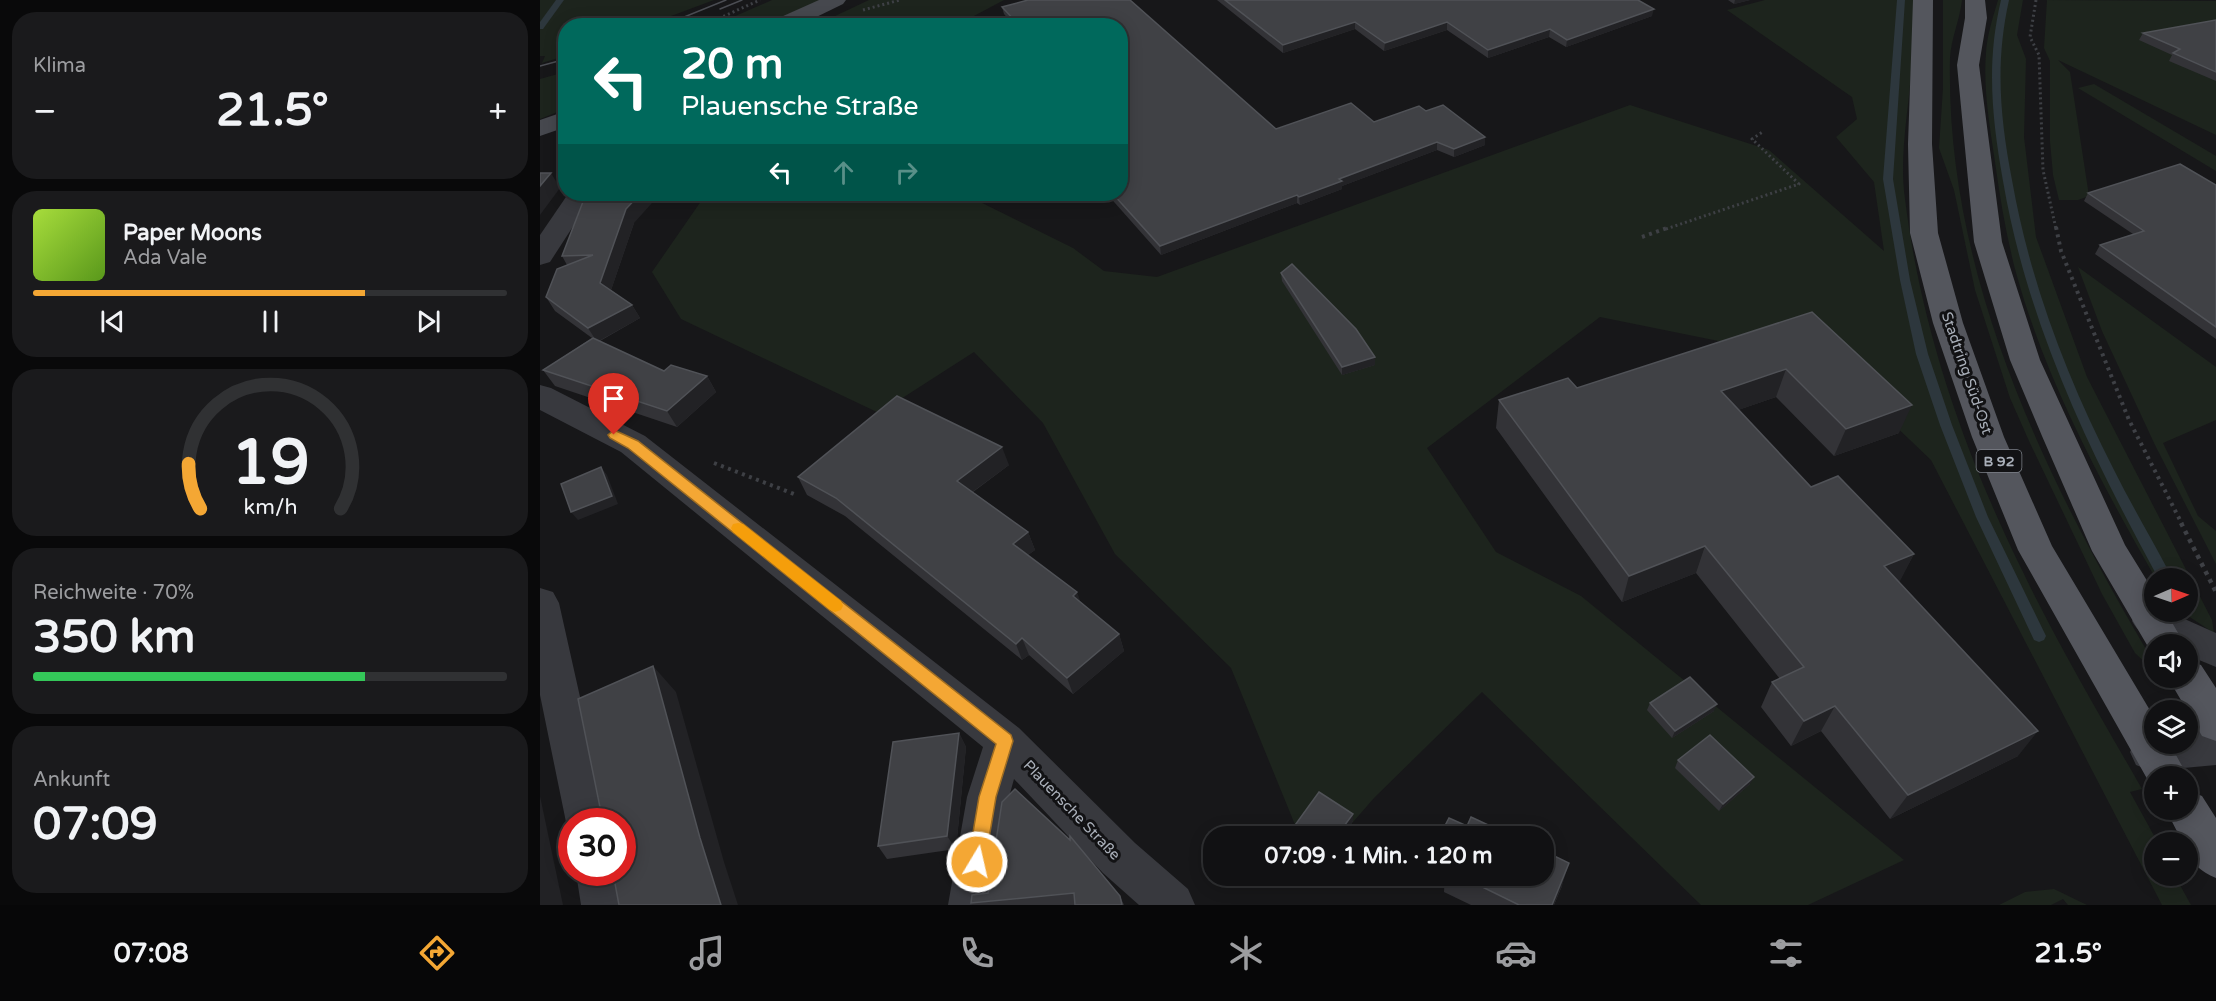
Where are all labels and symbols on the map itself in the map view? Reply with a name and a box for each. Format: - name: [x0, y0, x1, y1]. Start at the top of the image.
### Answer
- street label: Stadtring Süd-Ost: [1938, 309, 1996, 437]
- pin: [588, 373, 639, 435]
- road number: B 92: [1976, 450, 2022, 472]
- north arrow: [2144, 568, 2198, 622]
- street label: Plauensche Straße: [1020, 756, 1124, 864]
- speed limit sign: 30: [558, 808, 636, 886]
- position arrow: [945, 830, 1009, 894]

